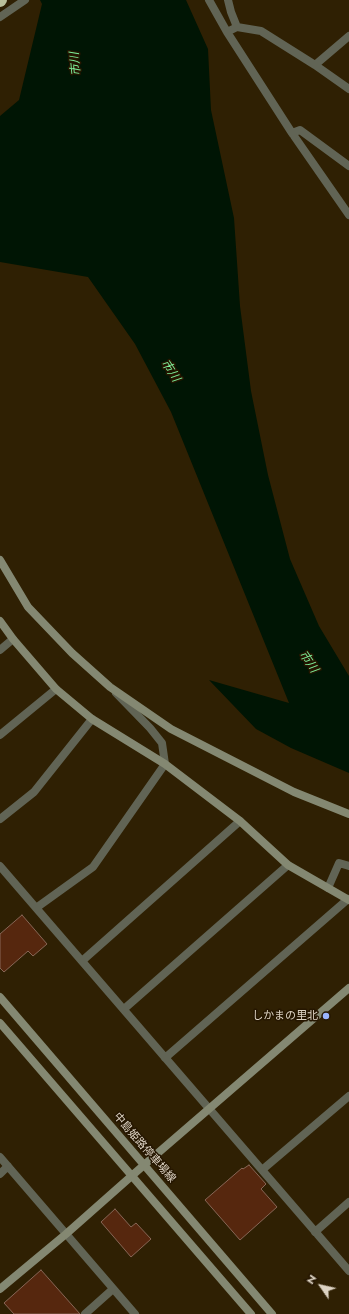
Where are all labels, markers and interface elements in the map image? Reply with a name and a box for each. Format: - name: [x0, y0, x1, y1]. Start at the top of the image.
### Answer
- water label: 市川: [68, 51, 84, 77]
- water label: 市川: [157, 357, 183, 385]
- water label: 市川: [295, 648, 321, 676]
- place label: しかまの里北: [252, 1009, 318, 1023]
- marker: しかまの里北: [321, 1011, 331, 1021]
- street label: 中島姫路停車場線: [110, 1110, 178, 1186]
- north arrow: [301, 1266, 341, 1306]
- text: N: [302, 1271, 320, 1287]

